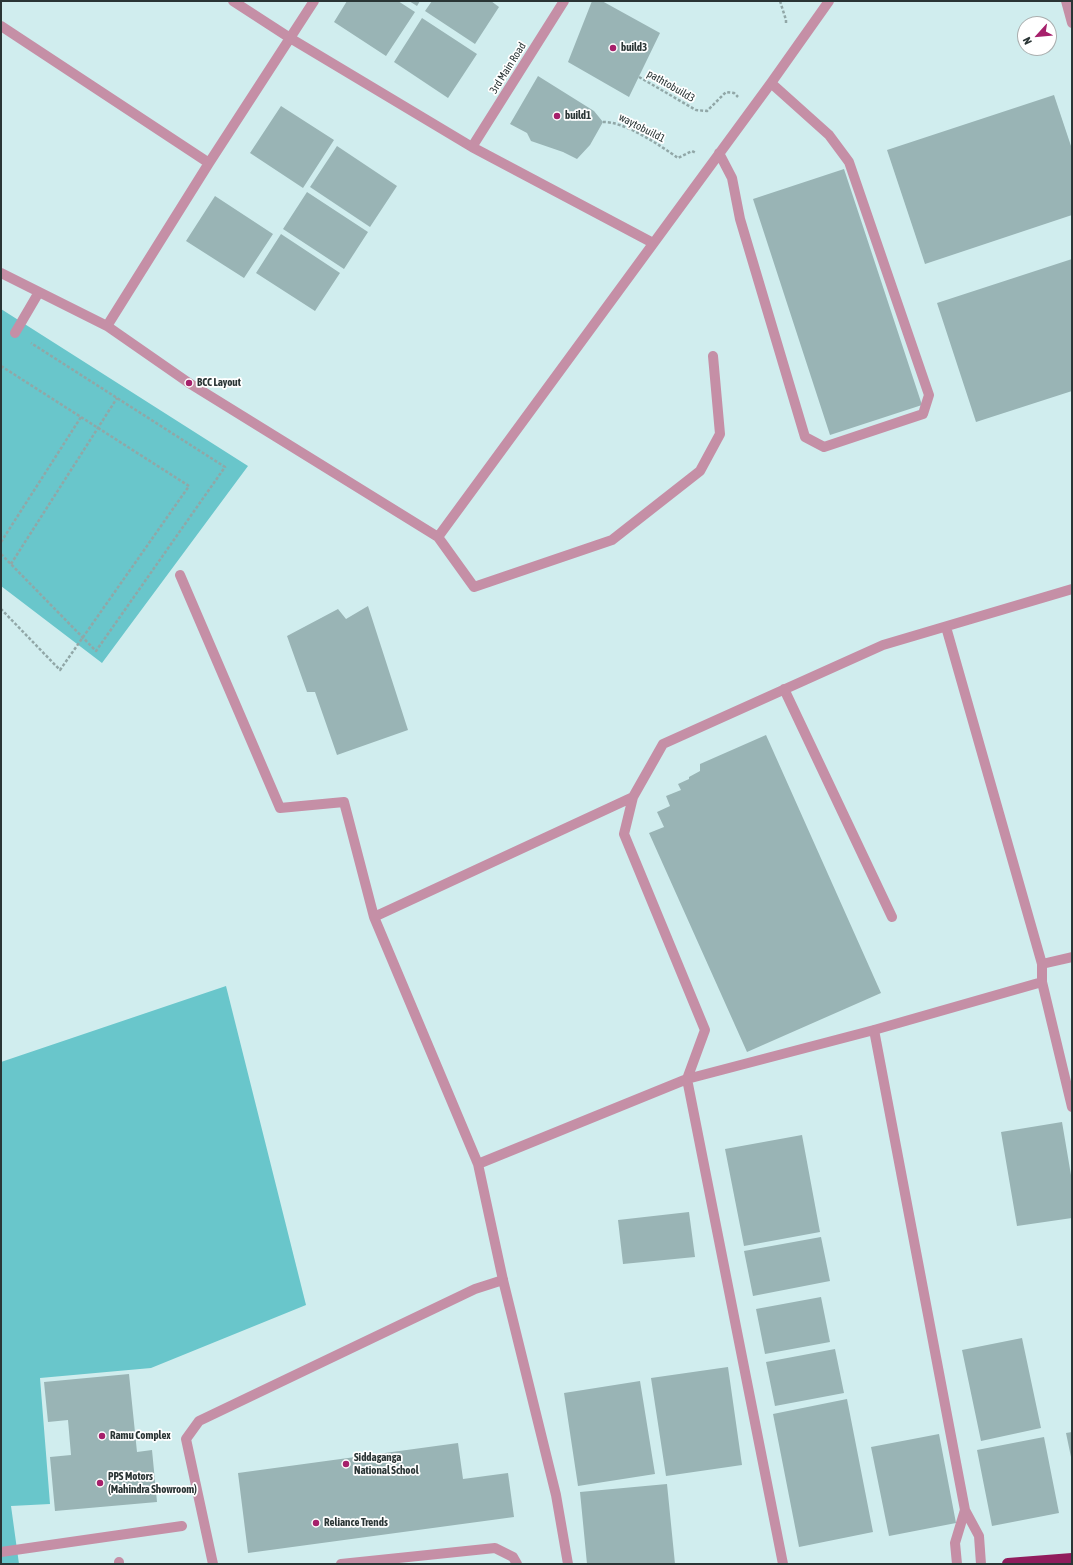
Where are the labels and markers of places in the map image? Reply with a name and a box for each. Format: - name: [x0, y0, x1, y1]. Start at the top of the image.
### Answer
- place label: build3: [621, 41, 647, 55]
- marker: build3: [608, 43, 618, 53]
- place label: build1: [565, 109, 591, 123]
- marker: build1: [552, 111, 562, 121]
- place label: BCC Layout: [197, 376, 241, 390]
- marker: BCC Layout: [184, 378, 194, 388]
- place label: Ramu Complex: [110, 1429, 171, 1443]
- marker: Ramu Complex: [97, 1431, 107, 1441]
- place label: Siddaganga National School: [354, 1451, 419, 1477]
- marker: Siddaganga National School: [341, 1459, 351, 1469]
- place label: PPS Motors (Mahindra Showroom): [108, 1470, 197, 1496]
- marker: PPS Motors (Mahindra Showroom): [95, 1478, 105, 1488]
- place label: Reliance Trends: [324, 1516, 388, 1530]
- marker: Reliance Trends: [311, 1518, 321, 1528]

